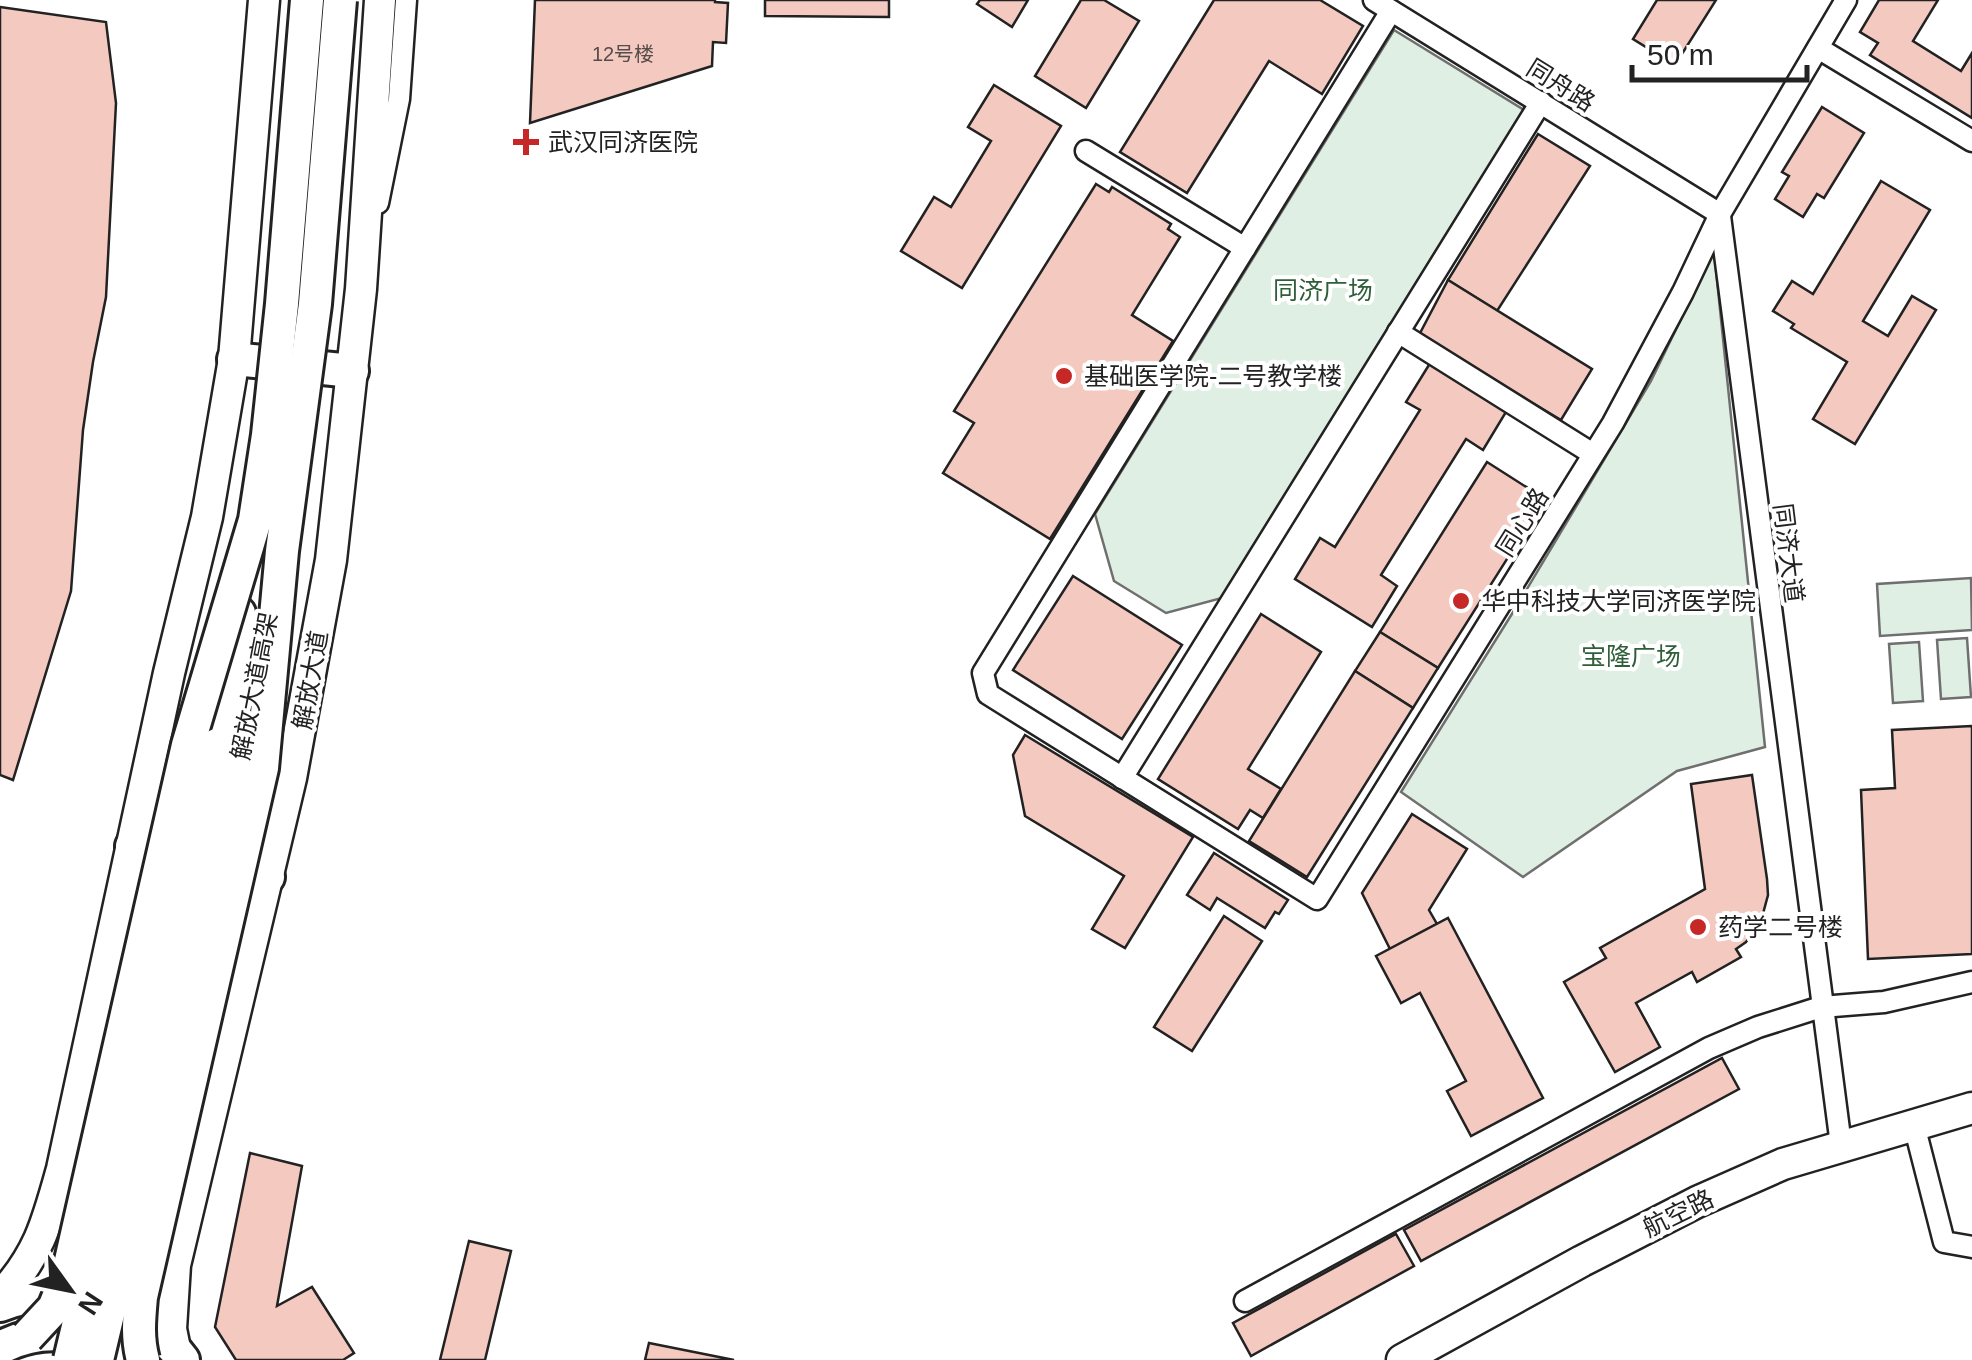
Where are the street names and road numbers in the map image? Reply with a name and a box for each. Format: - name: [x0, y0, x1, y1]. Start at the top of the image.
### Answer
- street label: 同舟路: [1522, 53, 1600, 117]
- street label: 同心路: [1490, 483, 1554, 561]
- street label: 同济大道: [1769, 502, 1809, 604]
- street label: 解放大道高架: [226, 610, 282, 762]
- street label: 解放大道: [288, 628, 332, 732]
- street label: 航空路: [1638, 1184, 1718, 1242]

